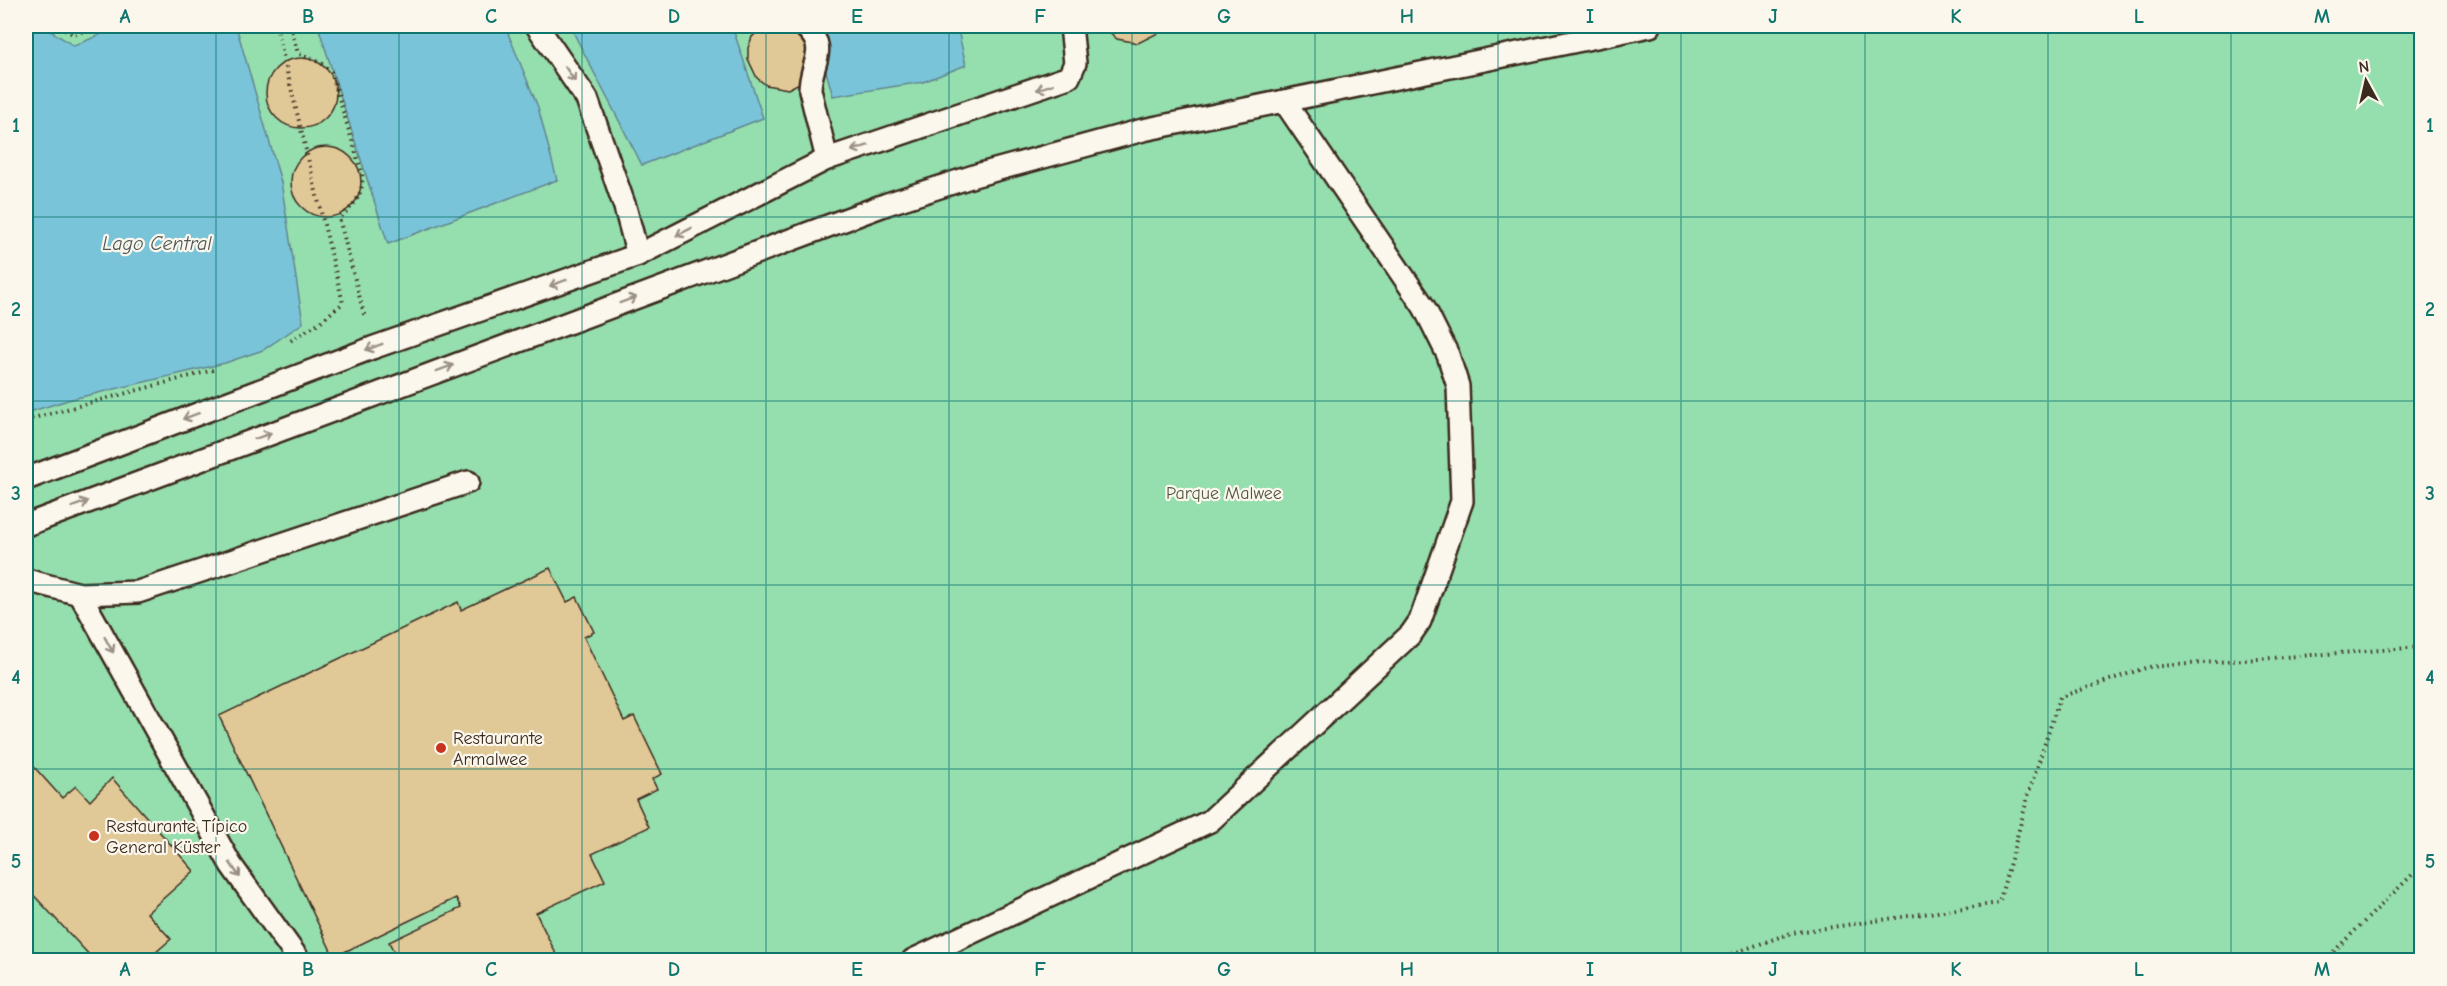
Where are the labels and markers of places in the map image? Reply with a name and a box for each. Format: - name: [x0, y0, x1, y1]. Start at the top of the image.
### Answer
- place label: Restaurante Armalwee: [453, 728, 543, 770]
- marker: Restaurante Armalwee: [434, 741, 448, 755]
- place label: Restaurante Típico General Küster: [106, 816, 247, 858]
- marker: Restaurante Típico General Küster: [87, 829, 101, 843]

